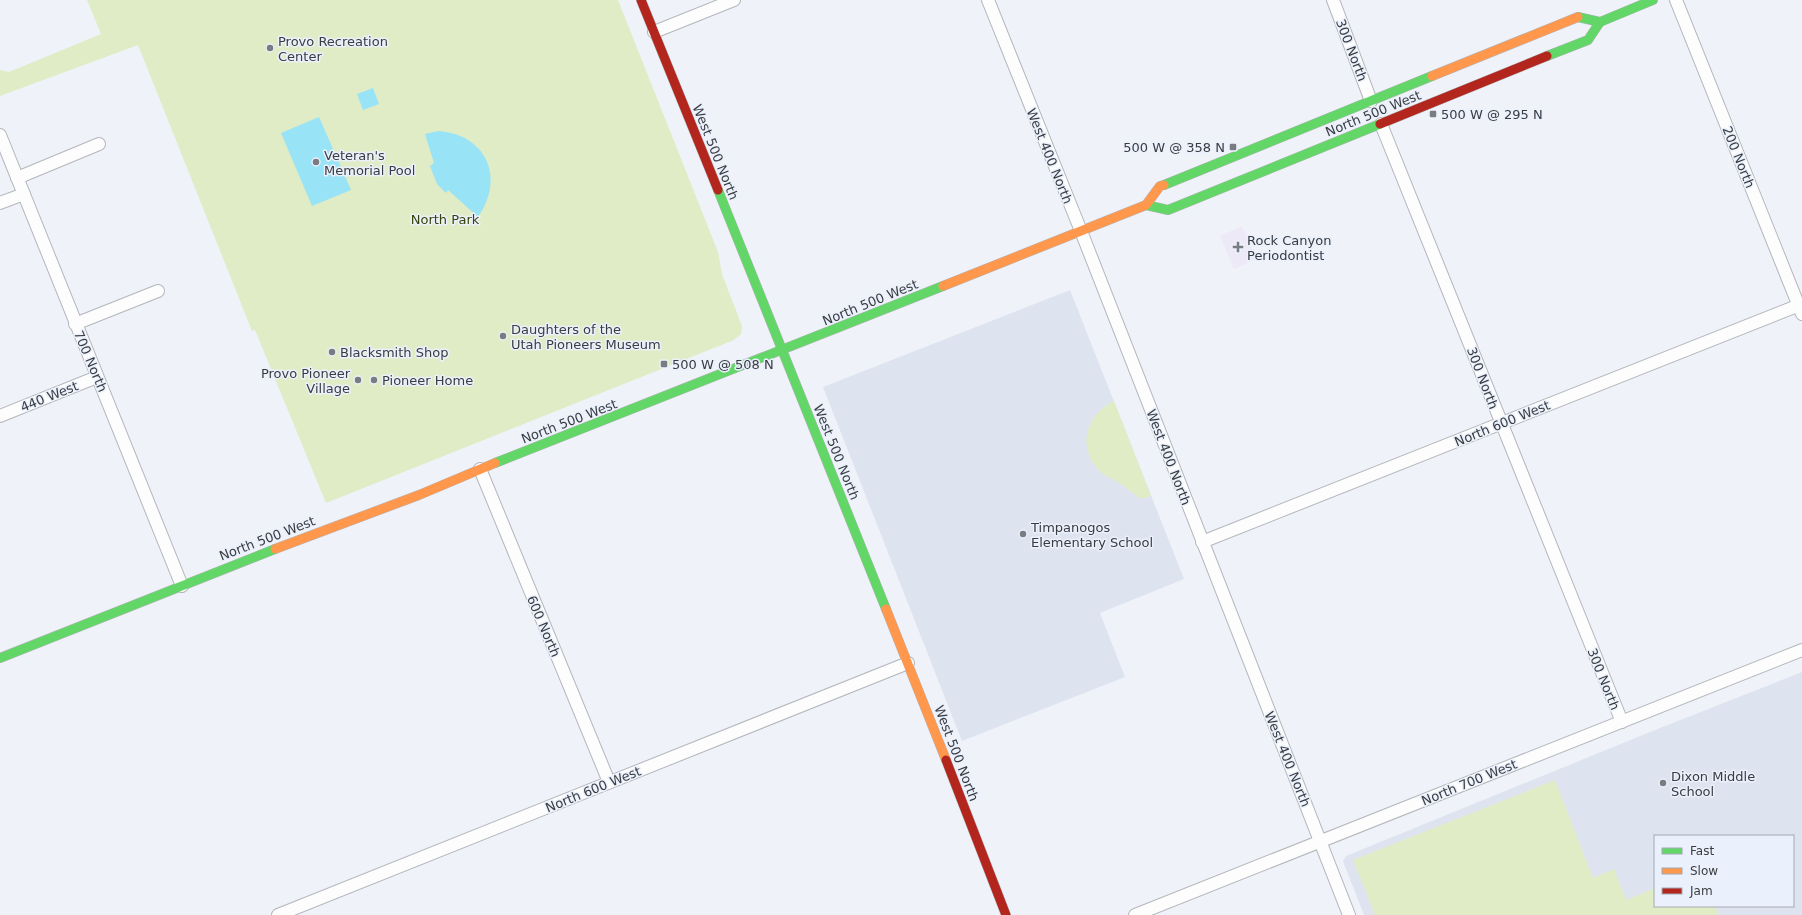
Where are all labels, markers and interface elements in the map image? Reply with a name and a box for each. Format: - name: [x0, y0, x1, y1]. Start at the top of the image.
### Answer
- street label: 300 North: [1333, 17, 1370, 83]
- place label: Provo Recreation Center: [278, 34, 388, 64]
- marker: Provo Recreation Center: [265, 43, 275, 53]
- street label: North 500 West: [1323, 88, 1423, 139]
- street label: West 500 North: [690, 102, 741, 202]
- street label: West 400 North: [1024, 106, 1075, 206]
- place label: 500 W @ 295 N: [1441, 107, 1543, 122]
- marker: 500 W @ 295 N: [1428, 109, 1438, 119]
- street label: 200 North: [1719, 124, 1758, 190]
- place label: 500 W @ 358 N: [1123, 140, 1225, 155]
- marker: 500 W @ 358 N: [1228, 142, 1238, 152]
- place label: Veteran's Memorial Pool: [324, 148, 415, 178]
- marker: Veteran's Memorial Pool: [311, 157, 321, 167]
- park label: North Park: [411, 212, 480, 227]
- place label: Rock Canyon Periodontist: [1247, 233, 1331, 263]
- marker: Rock Canyon Periodontist: [1232, 241, 1244, 253]
- street label: North 500 West: [820, 277, 920, 328]
- place label: Daughters of the Utah Pioneers Museum: [511, 322, 661, 352]
- street label: 700 North: [71, 328, 110, 394]
- marker: Daughters of the Utah Pioneers Museum: [498, 331, 508, 341]
- place label: Blacksmith Shop: [340, 345, 448, 360]
- street label: 300 North: [1464, 345, 1501, 411]
- marker: Blacksmith Shop: [327, 347, 337, 357]
- place label: 500 W @ 508 N: [672, 357, 774, 372]
- marker: 500 W @ 508 N: [659, 359, 669, 369]
- place label: Provo Pioneer Village: [261, 366, 351, 396]
- place label: Pioneer Home: [382, 373, 473, 388]
- marker: Provo Pioneer Village: [353, 375, 363, 385]
- marker: Pioneer Home: [369, 375, 379, 385]
- street label: 440 West: [18, 378, 80, 415]
- street label: North 500 West: [519, 396, 619, 447]
- street label: North 600 West: [1452, 398, 1552, 449]
- street label: West 500 North: [811, 402, 862, 502]
- street label: West 400 North: [1143, 407, 1194, 507]
- street label: North 500 West: [217, 513, 317, 564]
- place label: Timpanogos Elementary School: [1030, 520, 1153, 550]
- marker: Timpanogos Elementary School: [1018, 529, 1028, 539]
- street label: 600 North: [524, 593, 563, 659]
- street label: 300 North: [1584, 646, 1623, 712]
- street label: West 500 North: [931, 703, 982, 803]
- street label: West 400 North: [1262, 709, 1313, 809]
- street label: North 700 West: [1419, 757, 1519, 808]
- street label: North 600 West: [543, 764, 643, 815]
- place label: Dixon Middle School: [1671, 769, 1755, 799]
- marker: Dixon Middle School: [1658, 778, 1668, 788]
- legend: [1654, 835, 1794, 907]
- text: Fast: [1690, 844, 1714, 858]
- text: Slow: [1690, 864, 1718, 878]
- text: Jam: [1689, 884, 1713, 898]

